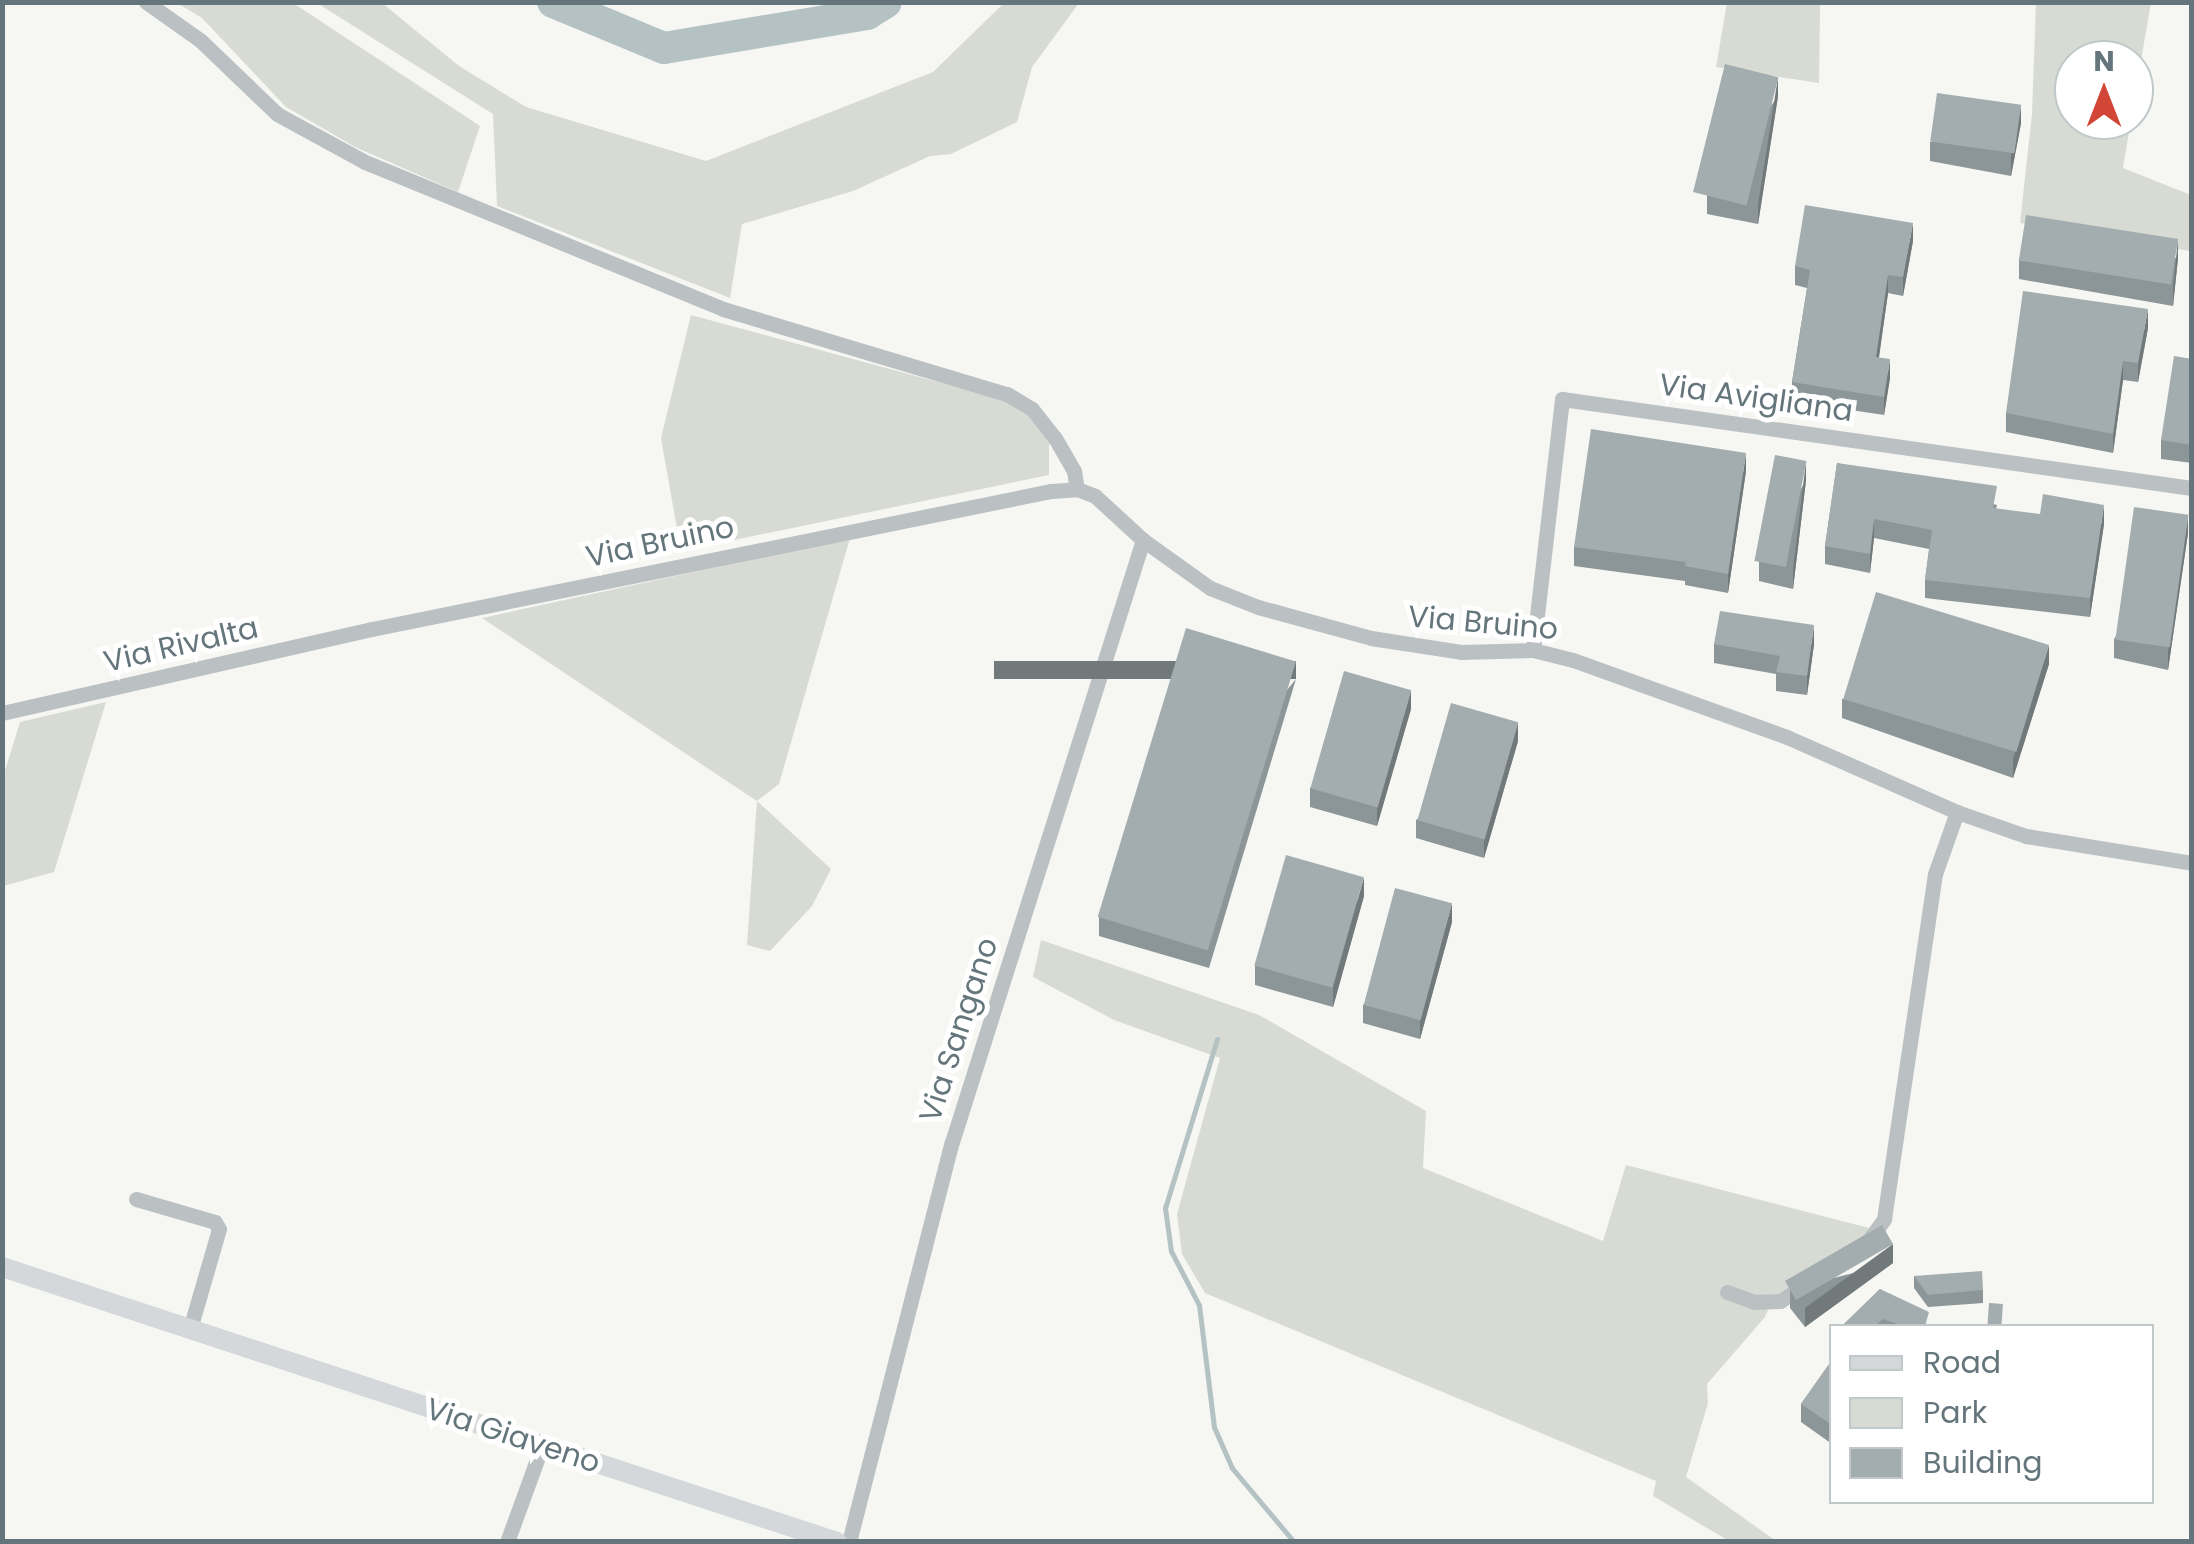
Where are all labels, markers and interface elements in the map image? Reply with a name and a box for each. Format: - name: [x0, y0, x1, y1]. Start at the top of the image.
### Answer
- north arrow: [2054, 40, 2154, 140]
- text: N: [2093, 42, 2115, 81]
- street label: Via Avigliana: [1657, 367, 1855, 429]
- street label: Via Bruino: [583, 509, 737, 575]
- street label: Via Bruino: [1406, 599, 1560, 647]
- street label: Via Rivalta: [100, 610, 262, 680]
- street label: Via Sangano: [912, 933, 1006, 1127]
- legend: [1829, 1324, 2154, 1504]
- text: Road: [1923, 1341, 2001, 1384]
- street label: Via Giaveno: [421, 1391, 605, 1481]
- text: Park: [1923, 1391, 1987, 1434]
- text: Building: [1923, 1441, 2043, 1484]

